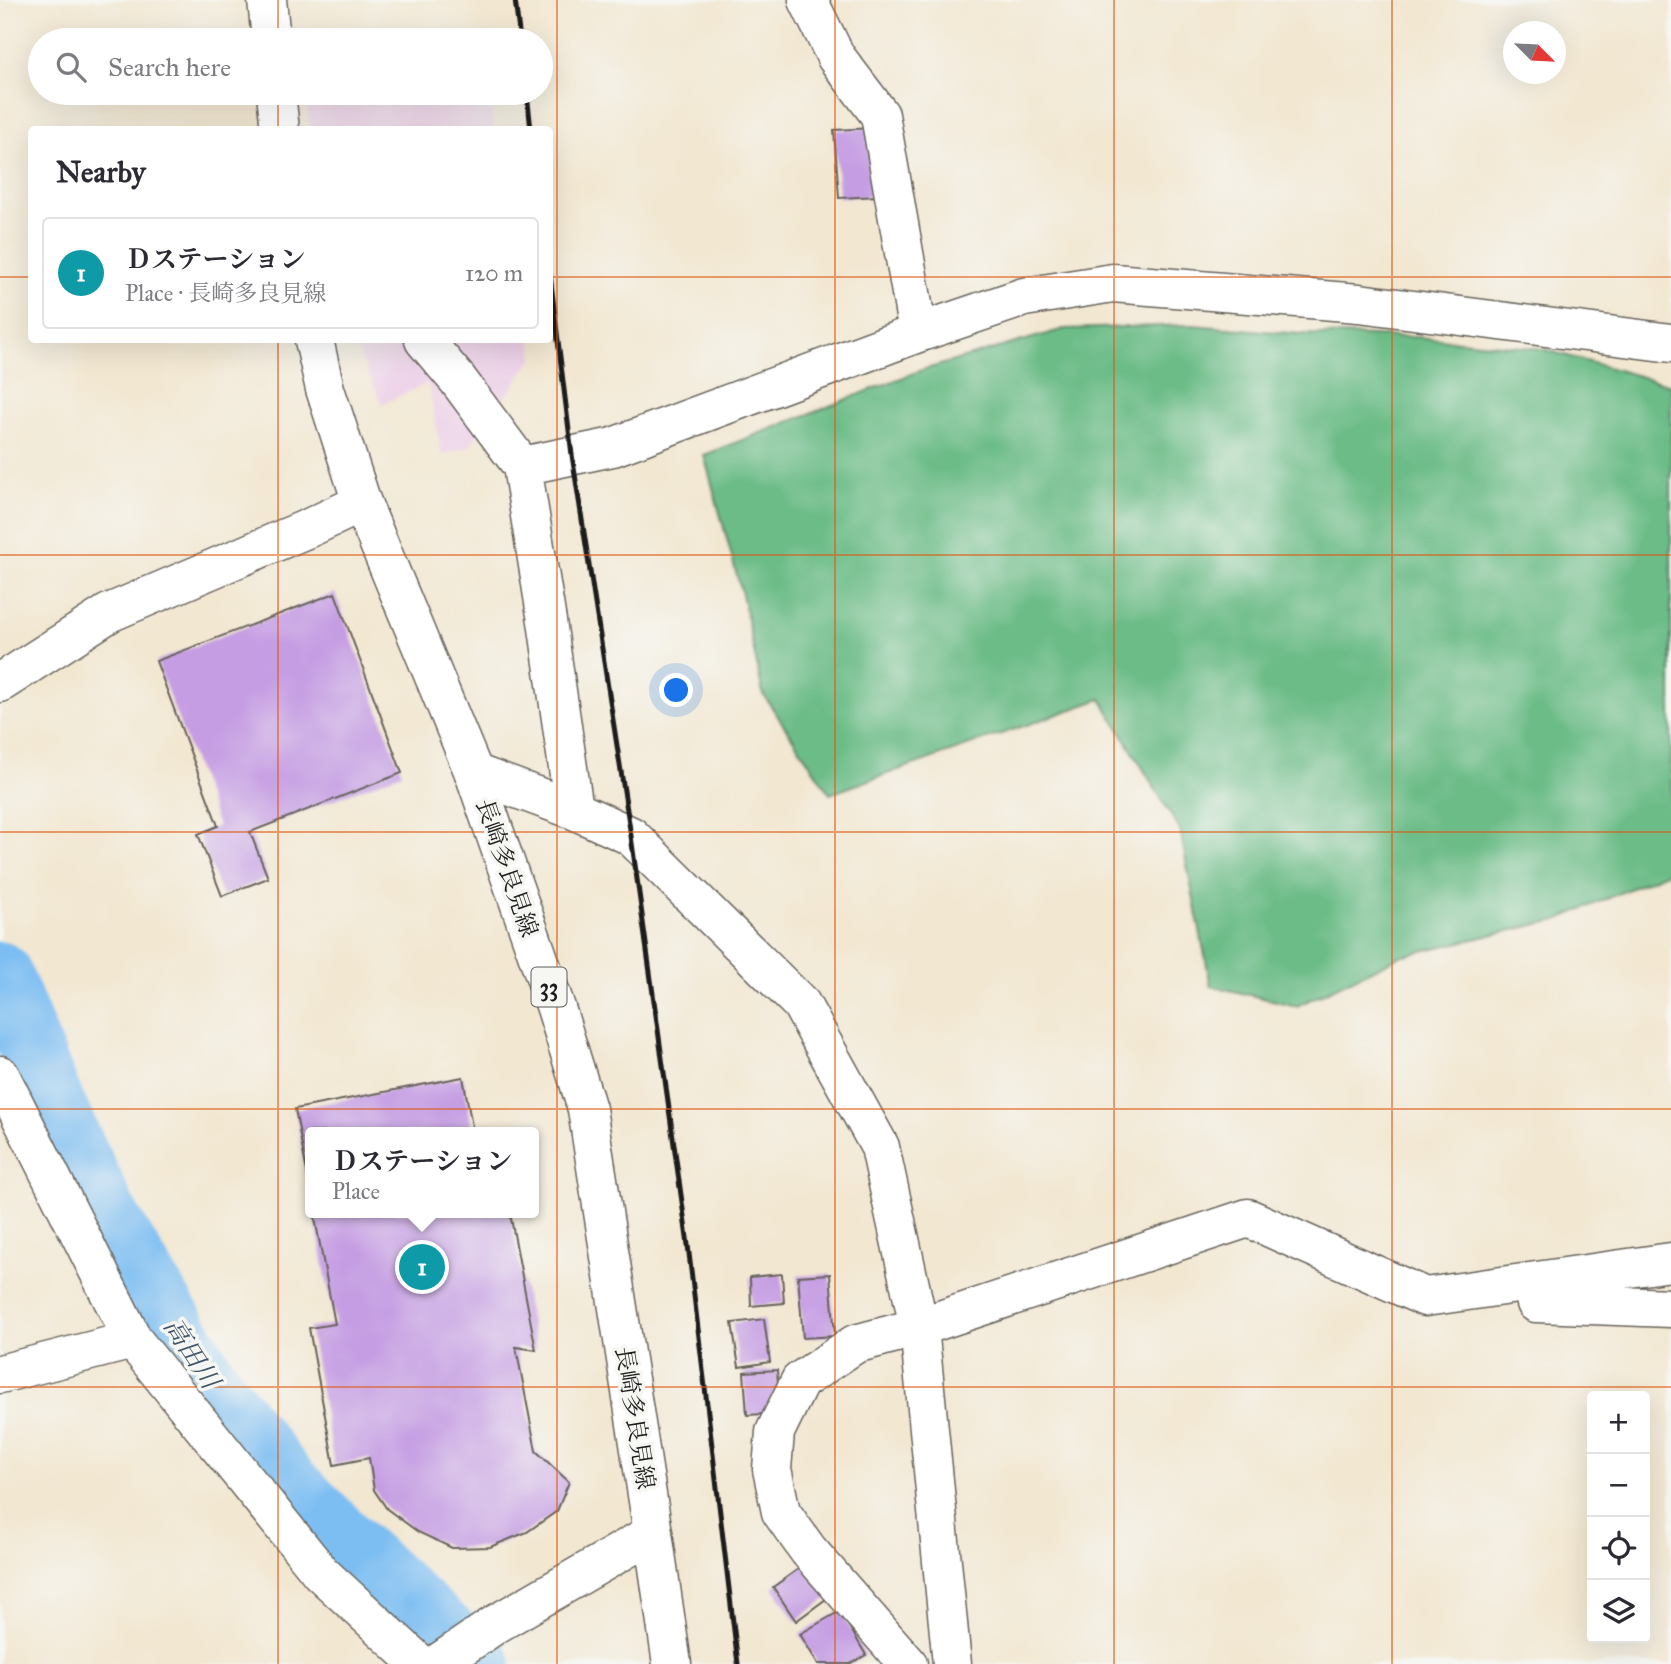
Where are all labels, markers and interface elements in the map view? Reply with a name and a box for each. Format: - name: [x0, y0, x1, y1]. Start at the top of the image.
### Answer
- north arrow: [1503, 21, 1566, 84]
- search box: [28, 28, 553, 105]
- icon: search: [52, 48, 90, 86]
- text: Search here: [108, 51, 231, 83]
- text: Nearby: [56, 154, 146, 190]
- text: Ｄステーション: [125, 243, 305, 275]
- text: 1: [76, 259, 86, 287]
- text: 120 m: [465, 259, 523, 287]
- text: Place · 長崎多良見線: [125, 279, 326, 307]
- your location: [659, 673, 693, 707]
- street label: 長崎多良見線: [469, 795, 545, 941]
- road number: 33: [532, 968, 566, 1006]
- popup: [305, 1127, 539, 1218]
- text: Ｄステーション: [332, 1145, 512, 1177]
- text: Place: [332, 1177, 380, 1205]
- pin: 1: [399, 1241, 445, 1293]
- water label: 高田川: [157, 1312, 228, 1397]
- street label: 長崎多良見線: [609, 1345, 661, 1491]
- map controls: [1587, 1391, 1650, 1643]
- button: +: [1587, 1391, 1650, 1454]
- button: −: [1587, 1454, 1650, 1517]
- button: locate: [1587, 1517, 1650, 1580]
- button: layers: [1587, 1580, 1650, 1643]

